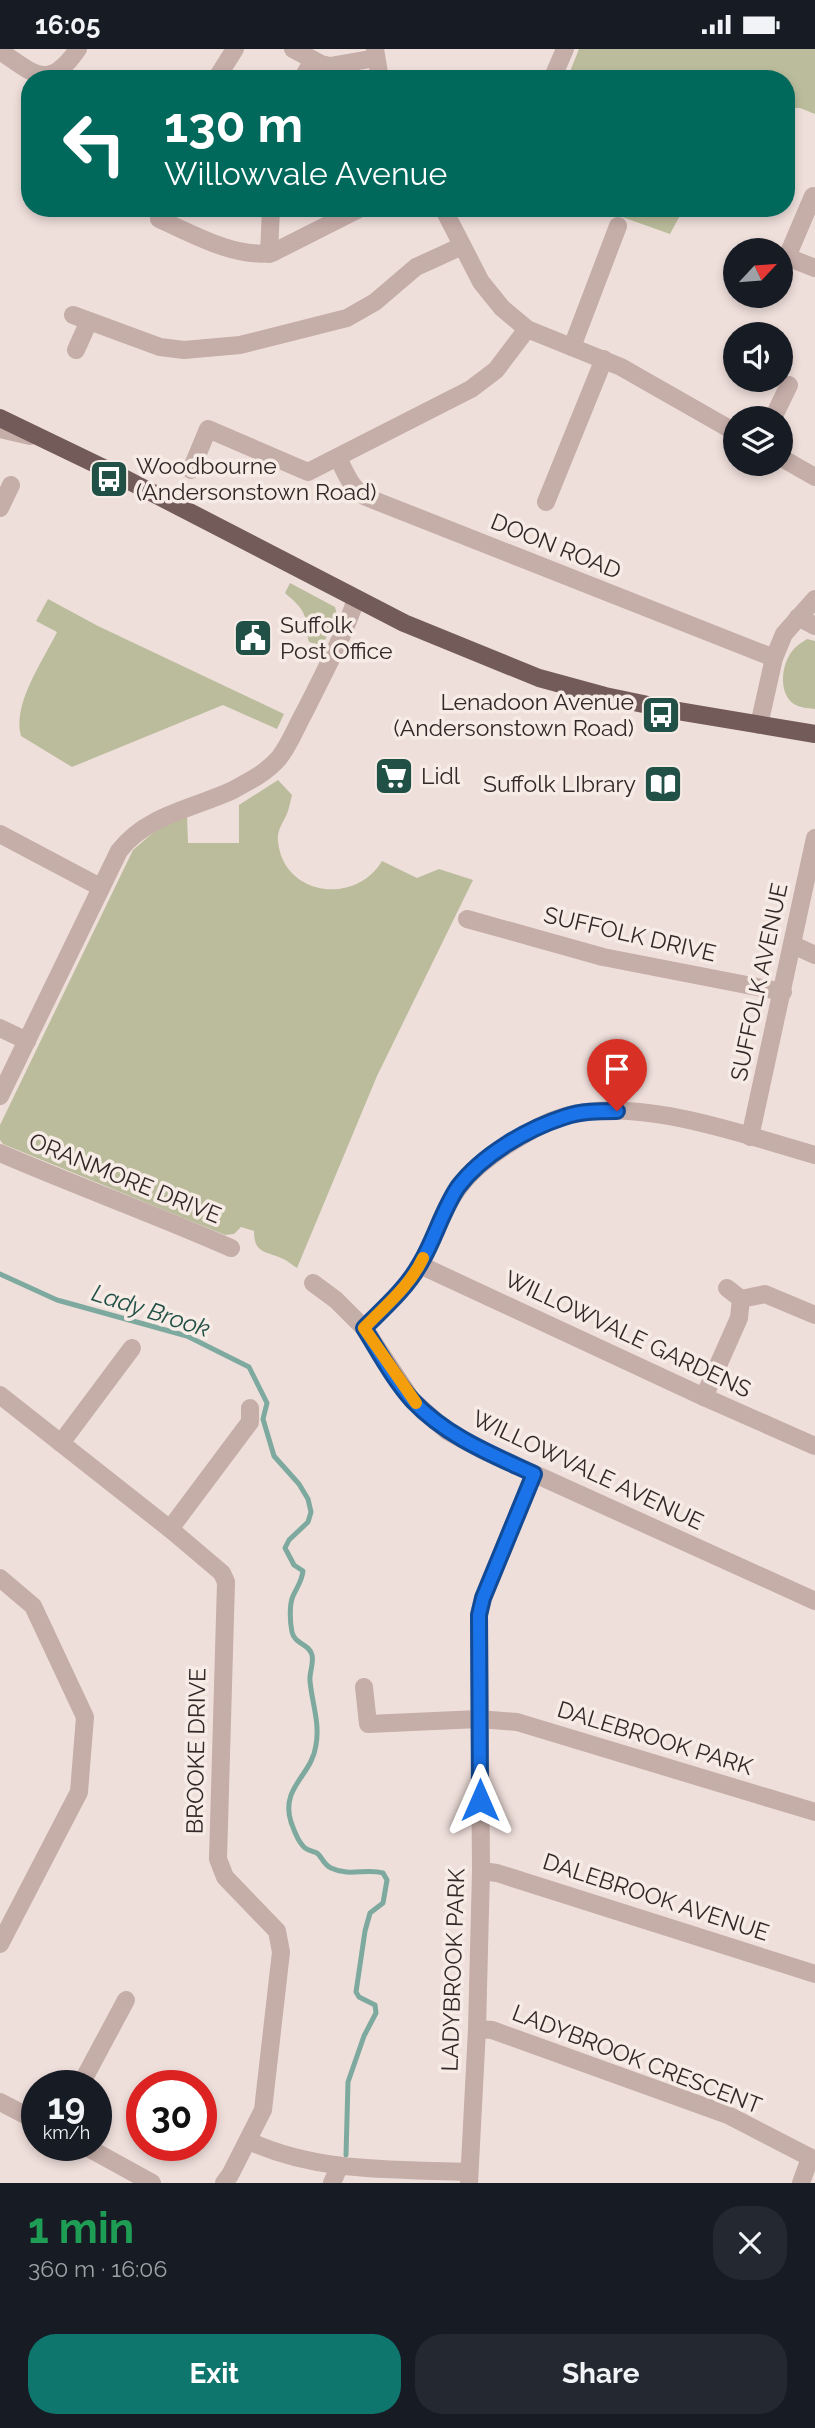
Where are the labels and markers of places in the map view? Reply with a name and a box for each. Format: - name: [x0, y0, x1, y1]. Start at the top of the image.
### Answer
- place label: Woodbourne (Andersonstown Road): [136, 452, 376, 505]
- bus stop icon: Woodbourne (Andersonstown Road): [88, 458, 130, 500]
- place label: Suffolk Post Office: [280, 611, 393, 664]
- public building icon: Suffolk Post Office: [232, 617, 274, 659]
- place label: Lenadoon Avenue (Andersonstown Road): [394, 688, 634, 741]
- bus stop icon: Lenadoon Avenue (Andersonstown Road): [640, 694, 682, 736]
- supermarket icon: Lidl: [373, 755, 415, 797]
- place label: Lidl: [421, 762, 461, 789]
- library icon: Suffolk LIbrary: [642, 763, 684, 805]
- place label: Suffolk LIbrary: [483, 770, 636, 797]
- pin: [587, 1039, 647, 1111]

